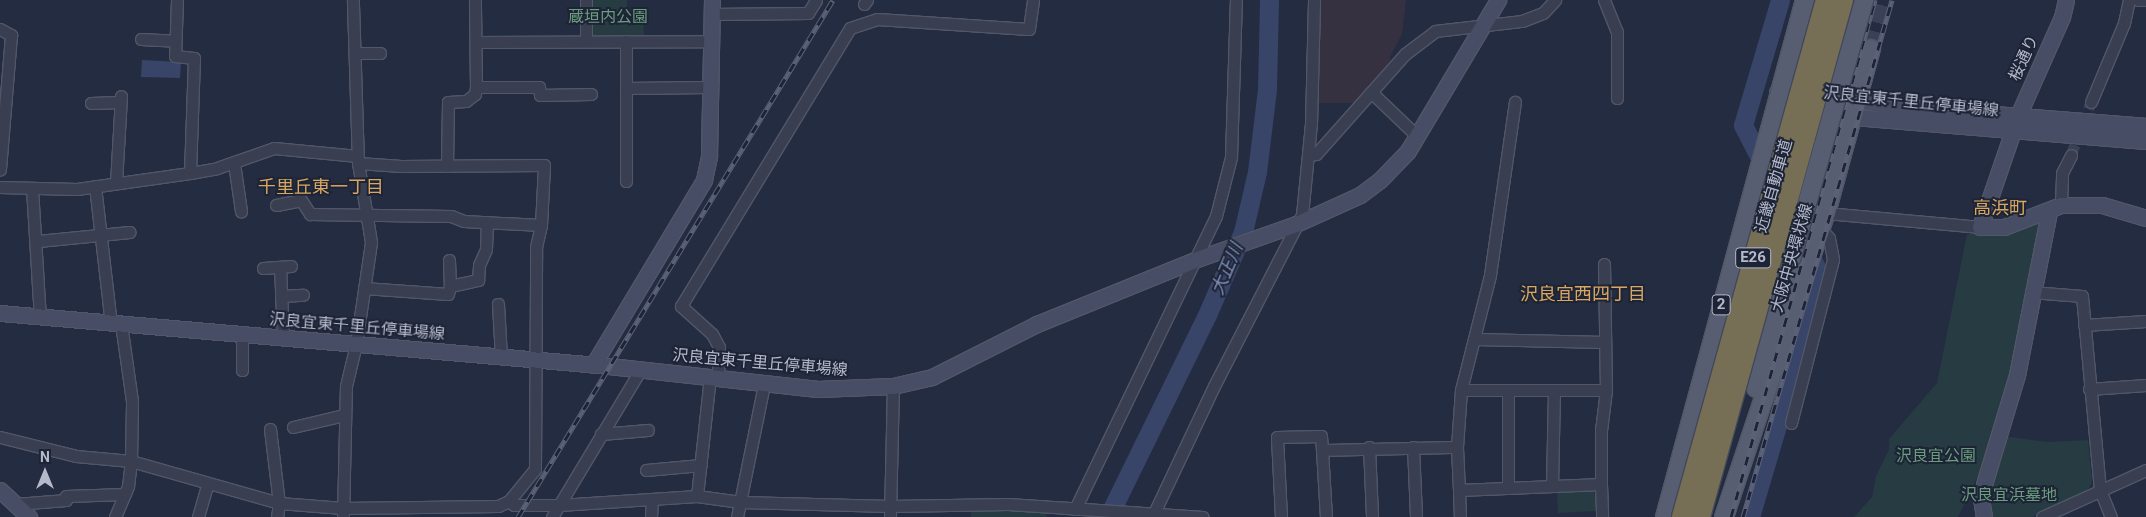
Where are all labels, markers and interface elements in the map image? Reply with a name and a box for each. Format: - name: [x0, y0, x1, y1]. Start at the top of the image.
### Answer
- park label: 蔵垣内公園: [568, 7, 648, 27]
- street label: 桜通り: [2005, 32, 2043, 84]
- street label: 沢良宜東千里丘停車場線: [1822, 83, 2000, 121]
- street label: 近畿自動車道: [1752, 137, 1796, 235]
- district label: 千里丘東一丁目: [258, 176, 384, 198]
- district label: 高浜町: [1973, 197, 2027, 219]
- street label: 大阪中央環状線: [1767, 202, 1817, 314]
- water label: 大正川: [1207, 240, 1247, 298]
- road number: E26: [1734, 246, 1772, 270]
- district label: 沢良宜西四丁目: [1520, 283, 1646, 305]
- road number: 2: [1711, 292, 1731, 318]
- street label: 沢良宜東千里丘停車場線: [268, 310, 446, 344]
- street label: 沢良宜東千里丘停車場線: [671, 346, 849, 380]
- park label: 沢良宜公園: [1896, 446, 1976, 466]
- north arrow: [20, 447, 70, 497]
- text: N: [40, 449, 50, 465]
- park label: 沢良宜浜墓地: [1961, 485, 2057, 505]

